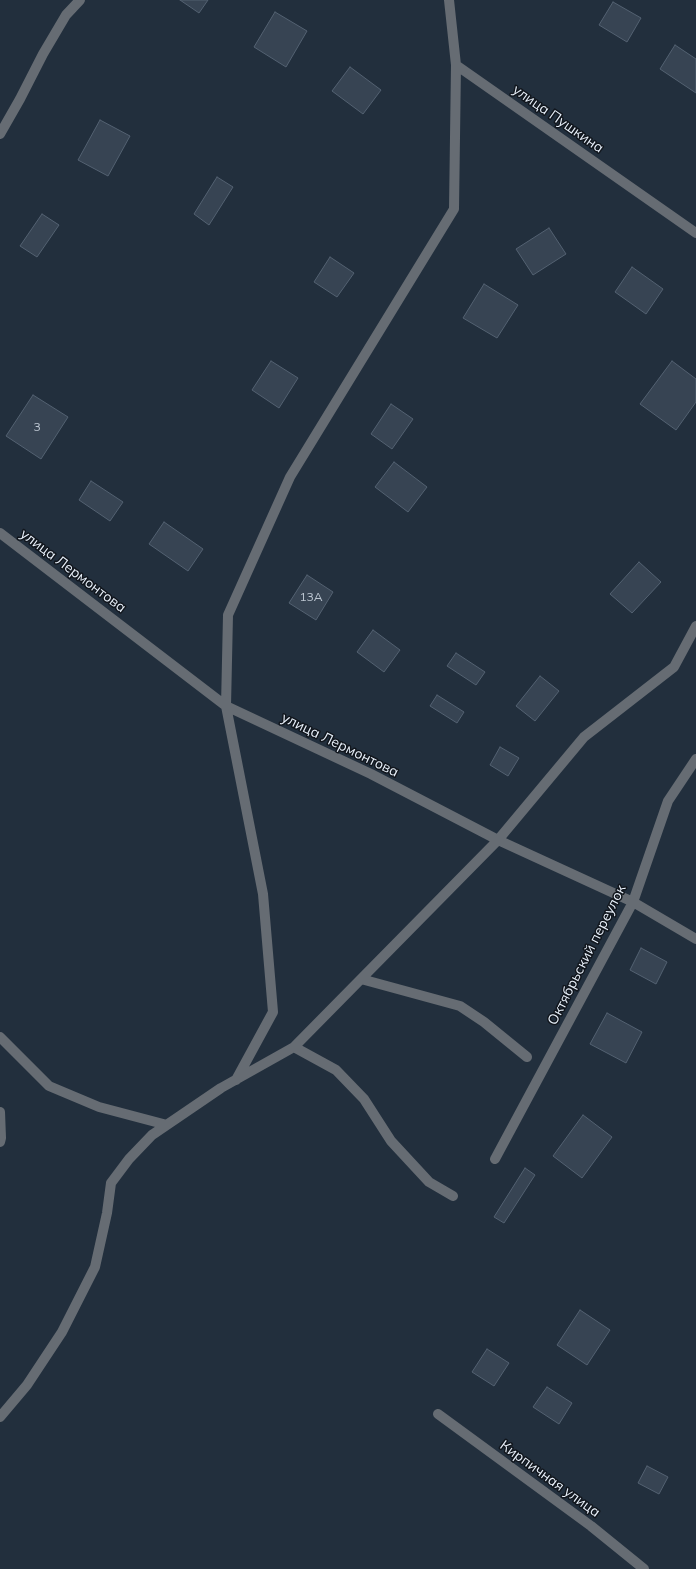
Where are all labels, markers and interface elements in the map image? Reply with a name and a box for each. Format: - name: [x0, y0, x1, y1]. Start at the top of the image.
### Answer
- street label: улица Пушкина: [509, 81, 607, 157]
- house number: 3: [33, 420, 41, 434]
- street label: улица Лермонтова: [17, 526, 129, 616]
- house number: 13А: [299, 590, 323, 604]
- street label: улица Лермонтова: [279, 709, 401, 781]
- street label: Октябрьский переулок: [544, 882, 630, 1028]
- street label: Кирпичная улица: [497, 1437, 603, 1521]

